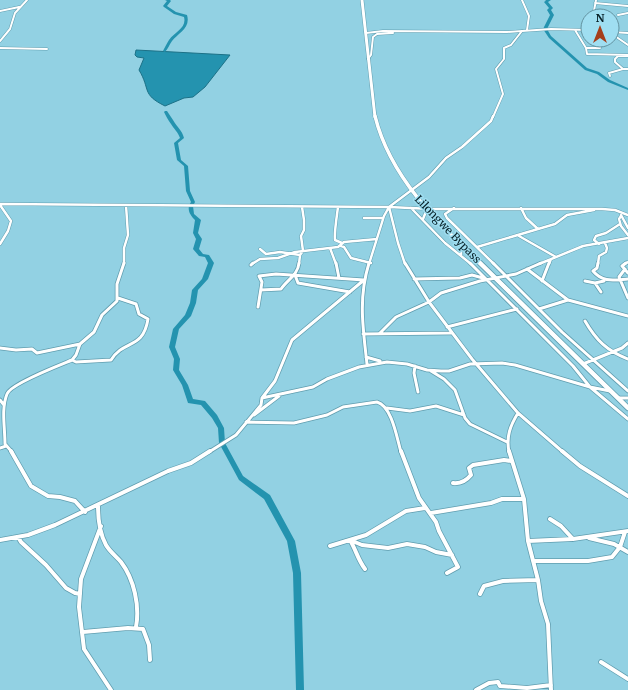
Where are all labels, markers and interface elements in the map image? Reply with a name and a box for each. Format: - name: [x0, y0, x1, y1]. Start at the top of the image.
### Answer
- north arrow: [580, 8, 620, 48]
- text: N: [596, 11, 605, 25]
- street label: Lilongwe Bypass: [412, 192, 484, 266]

